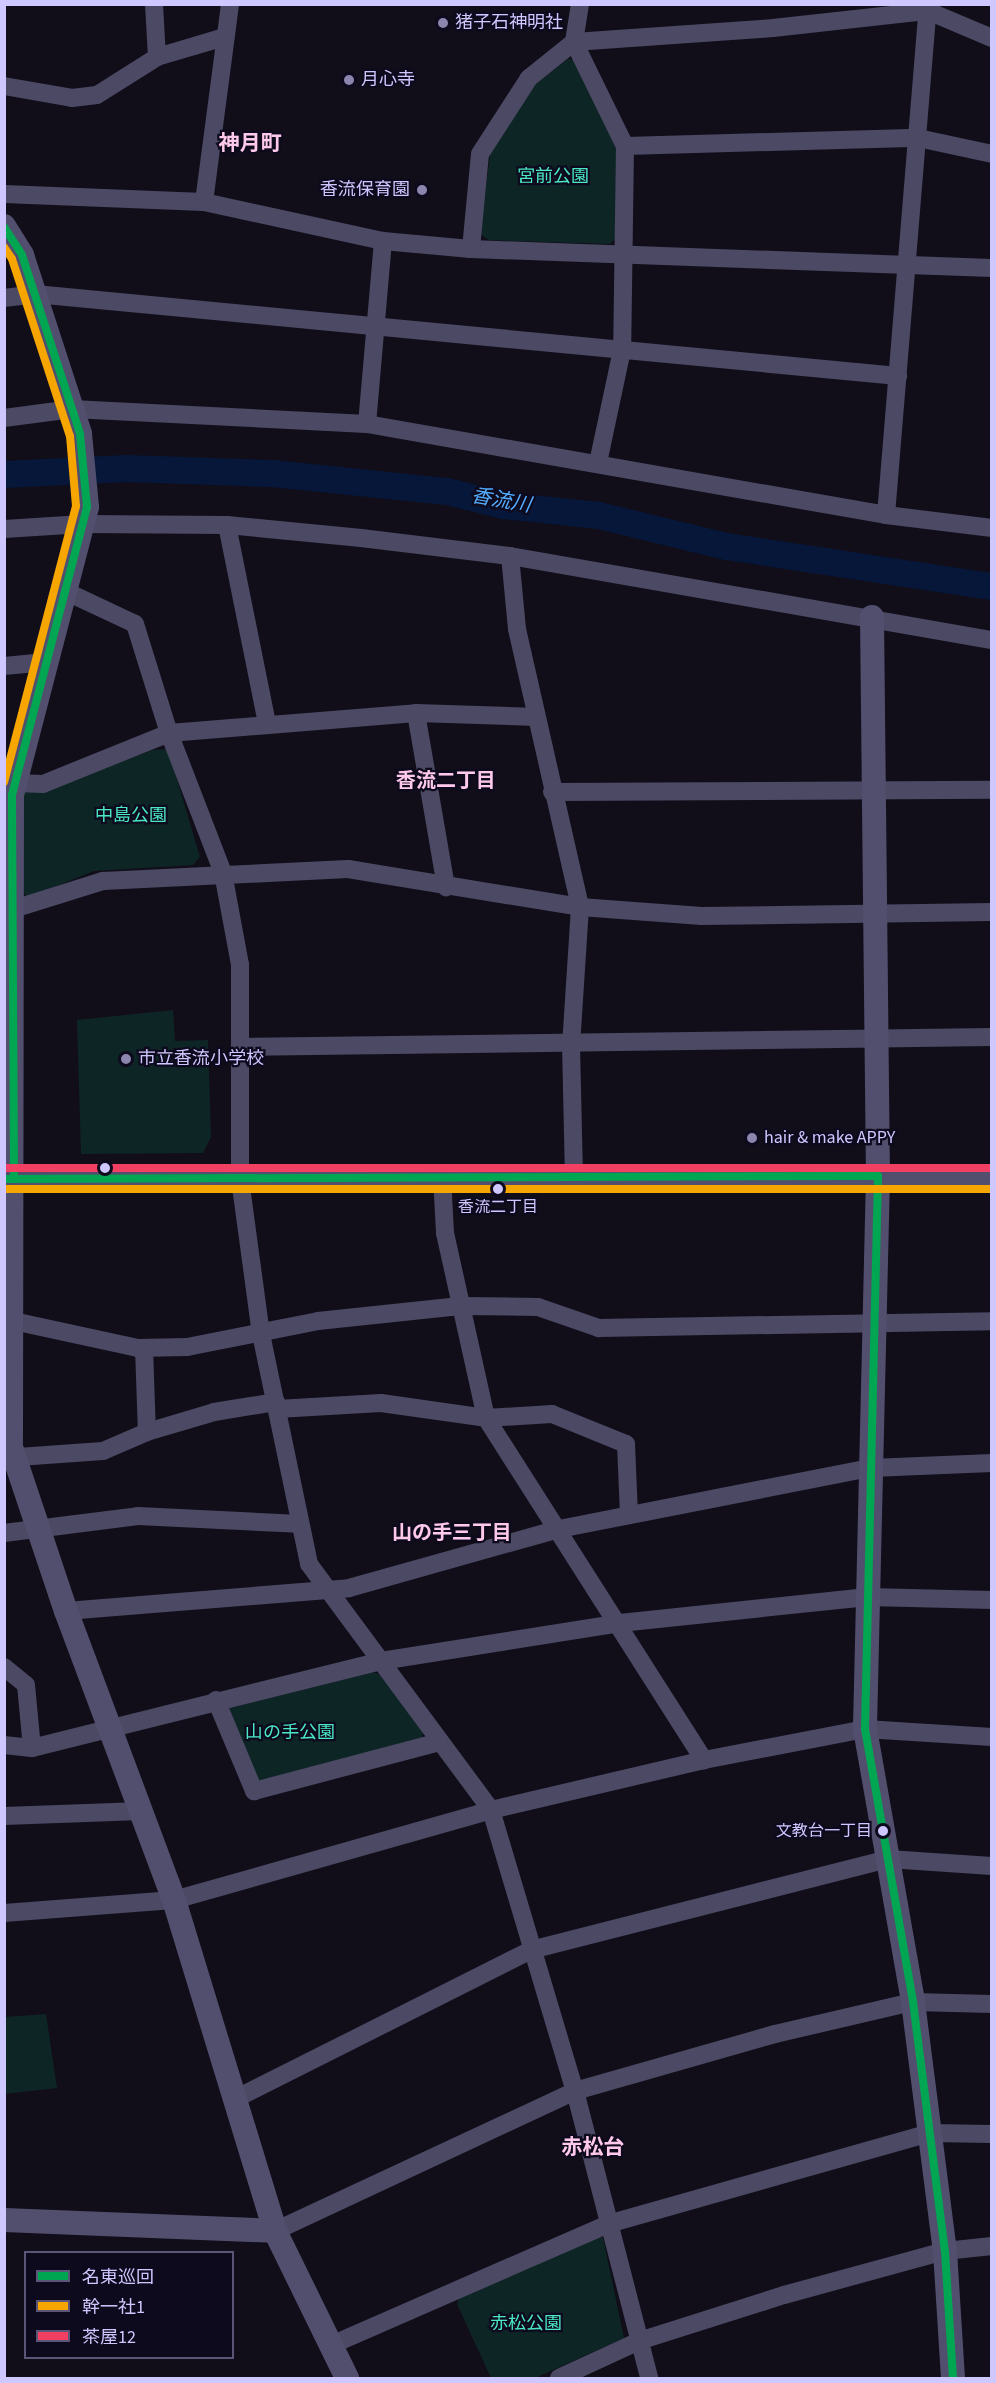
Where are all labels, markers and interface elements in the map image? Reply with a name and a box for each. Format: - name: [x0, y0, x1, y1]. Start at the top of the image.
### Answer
- place label: 猪子石神明社: [455, 12, 563, 34]
- marker: 猪子石神明社: [436, 16, 450, 30]
- place label: 月心寺: [361, 69, 415, 91]
- marker: 月心寺: [342, 73, 356, 87]
- district label: 神月町: [219, 130, 281, 156]
- park label: 宮前公園: [517, 166, 589, 188]
- place label: 香流保育園: [320, 179, 410, 201]
- marker: 香流保育園: [415, 183, 429, 197]
- water label: 香流川: [469, 484, 533, 518]
- district label: 香流二丁目: [396, 769, 496, 793]
- park label: 中島公園: [95, 805, 167, 827]
- place label: 市立香流小学校: [138, 1048, 264, 1070]
- marker: 市立香流小学校: [119, 1052, 133, 1066]
- place label: hair & make APPY: [764, 1127, 895, 1149]
- marker: hair & make APPY: [745, 1131, 759, 1145]
- unlabelled marker: [99, 1162, 111, 1174]
- marker: 香流二丁目: [492, 1183, 504, 1195]
- place label: 香流二丁目: [458, 1197, 538, 1217]
- district label: 山の手三丁目: [392, 1521, 512, 1545]
- park label: 山の手公園: [245, 1722, 335, 1744]
- place label: 文教台一丁目: [776, 1821, 872, 1841]
- marker: 文教台一丁目: [877, 1825, 889, 1837]
- district label: 赤松台: [562, 2134, 624, 2160]
- legend: [24, 2251, 234, 2359]
- text: 名東巡回: [82, 2265, 154, 2290]
- text: 幹一社1: [82, 2295, 145, 2320]
- park label: 赤松公園: [490, 2313, 562, 2335]
- text: 茶屋12: [82, 2325, 136, 2350]

